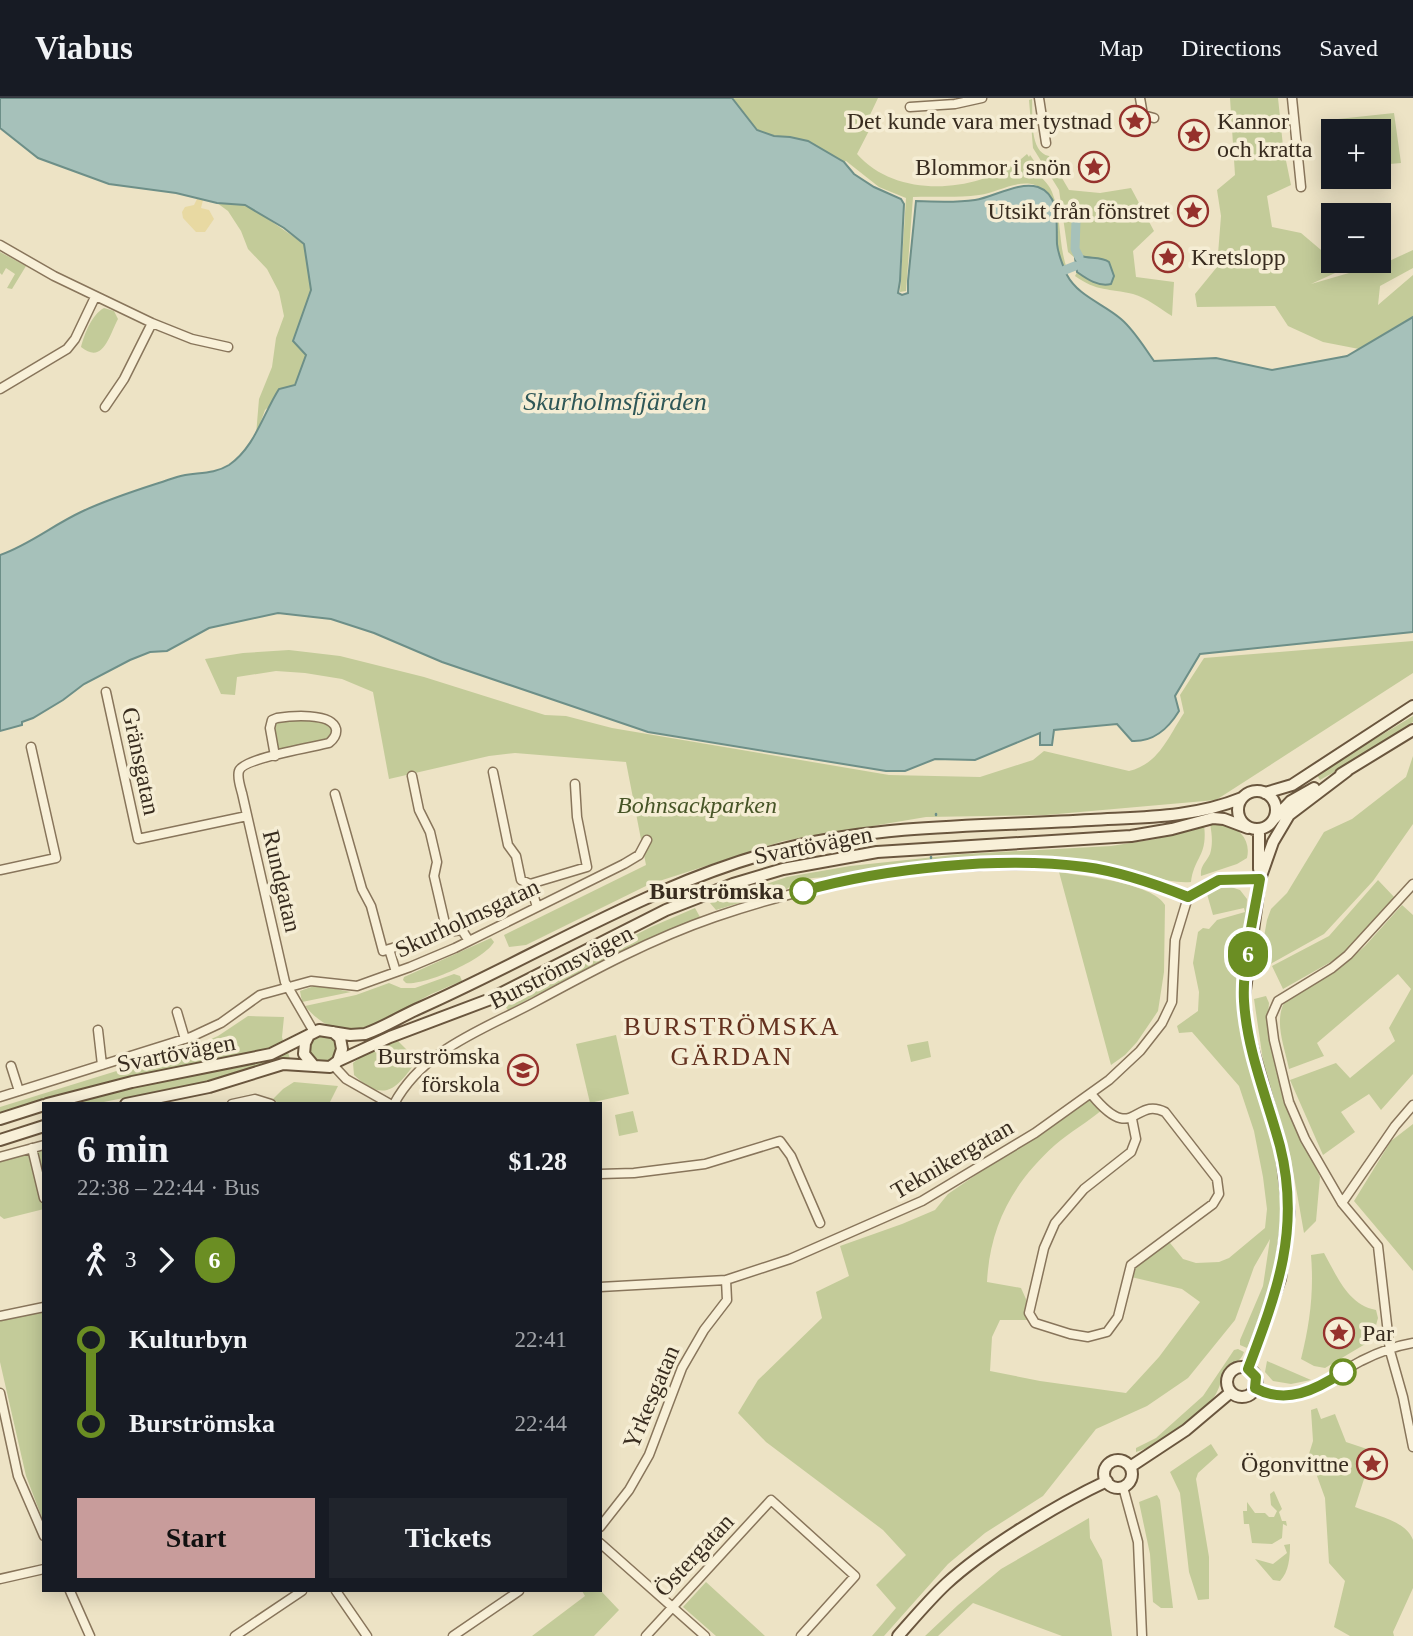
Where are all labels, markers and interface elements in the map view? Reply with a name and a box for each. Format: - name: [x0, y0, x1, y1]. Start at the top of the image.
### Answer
- text: Viabus: [35, 30, 133, 66]
- text: Map: [1099, 35, 1143, 61]
- text: Directions: [1181, 35, 1281, 61]
- text: Saved: [1319, 35, 1378, 61]
- place icon: Det kunde vara mer tystnad: [1118, 104, 1152, 138]
- place label: Det kunde vara mer tystnad: [847, 108, 1112, 134]
- place label: Kannor och kratta: [1217, 108, 1313, 162]
- place icon: Kannor och kratta: [1177, 118, 1211, 152]
- map controls: [1321, 119, 1391, 273]
- button: +: [1321, 119, 1391, 189]
- place icon: Blommor i snön: [1077, 150, 1111, 184]
- place label: Blommor i snön: [915, 154, 1071, 180]
- place icon: Utsikt från fönstret: [1176, 194, 1210, 228]
- place label: Utsikt från fönstret: [987, 198, 1170, 224]
- button: −: [1321, 203, 1391, 273]
- place icon: Kretslopp: [1151, 240, 1185, 274]
- place label: Kretslopp: [1191, 244, 1286, 270]
- water label: Skurholmsfjärden: [523, 387, 707, 416]
- street label: Gränsgatan: [117, 705, 165, 817]
- park label: Bohnsackparken: [617, 792, 777, 818]
- street label: Svartövägen: [752, 821, 874, 869]
- street label: Rundgatan: [258, 827, 306, 935]
- street label: Skurholmsgatan: [391, 873, 543, 963]
- place label: Burströmska: [649, 878, 784, 904]
- marker: Burströmska: [790, 878, 816, 904]
- street label: Burströmsvägen: [485, 920, 637, 1014]
- line badge: 6: [1225, 931, 1271, 977]
- text: 6: [1242, 941, 1254, 967]
- district label: BURSTRÖMSKA GÄRDAN: [623, 1012, 841, 1071]
- street label: Svartövägen: [115, 1029, 237, 1077]
- place label: Burströmska förskola: [377, 1043, 500, 1097]
- school or university icon: Burströmska förskola: [506, 1053, 540, 1087]
- street label: Teknikergatan: [886, 1114, 1018, 1204]
- text: 6 min: [77, 1128, 169, 1170]
- text: $1.28: [509, 1147, 567, 1176]
- text: 22:38 – 22:44 · Bus: [77, 1175, 260, 1200]
- icon: walk: [77, 1241, 115, 1279]
- icon: forward: [147, 1241, 185, 1279]
- text: 3: [125, 1247, 137, 1272]
- text: 6: [209, 1247, 221, 1273]
- place icon: Par: [1322, 1316, 1356, 1350]
- place label: Par: [1362, 1320, 1394, 1346]
- text: Kulturbyn: [129, 1325, 248, 1354]
- text: 22:41: [515, 1327, 567, 1352]
- street label: Yrkesgatan: [618, 1342, 684, 1452]
- unlabelled marker: [1330, 1359, 1356, 1385]
- text: Burströmska: [129, 1409, 275, 1438]
- text: 22:44: [515, 1411, 567, 1436]
- place icon: Ögonvittne: [1355, 1447, 1389, 1481]
- place label: Ögonvittne: [1241, 1451, 1349, 1477]
- button: Start: [77, 1498, 315, 1578]
- button: Tickets: [329, 1498, 567, 1578]
- street label: Östergatan: [649, 1508, 739, 1602]

